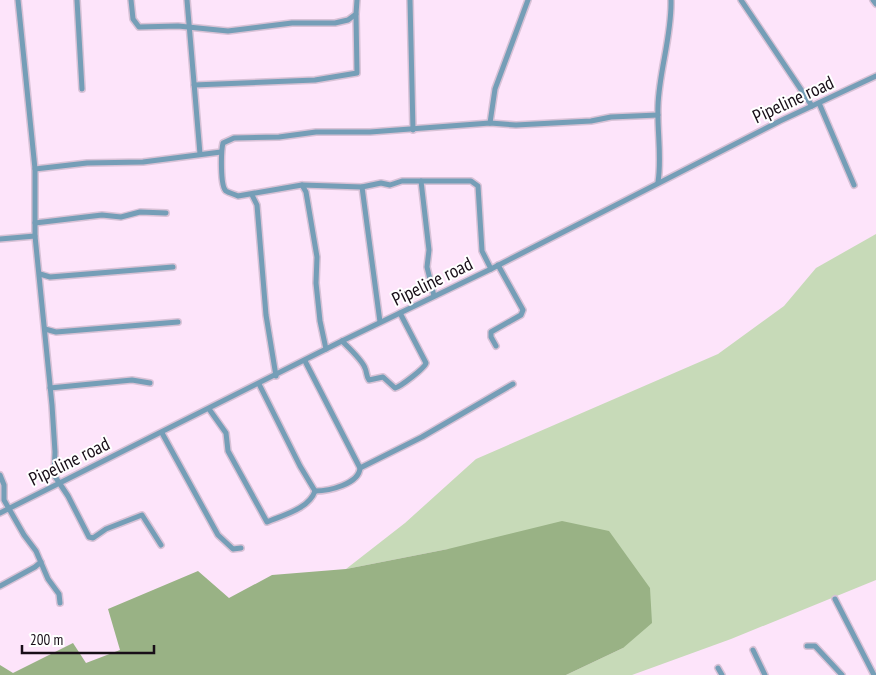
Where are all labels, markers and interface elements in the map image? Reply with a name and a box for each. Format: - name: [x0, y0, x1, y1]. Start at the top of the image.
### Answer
- street label: Pipeline road: [749, 70, 837, 128]
- street label: Pipeline road: [388, 251, 476, 311]
- street label: Pipeline road: [25, 431, 113, 491]
- scale bar: [22, 622, 155, 654]
- text: 200 m: [30, 630, 63, 649]

